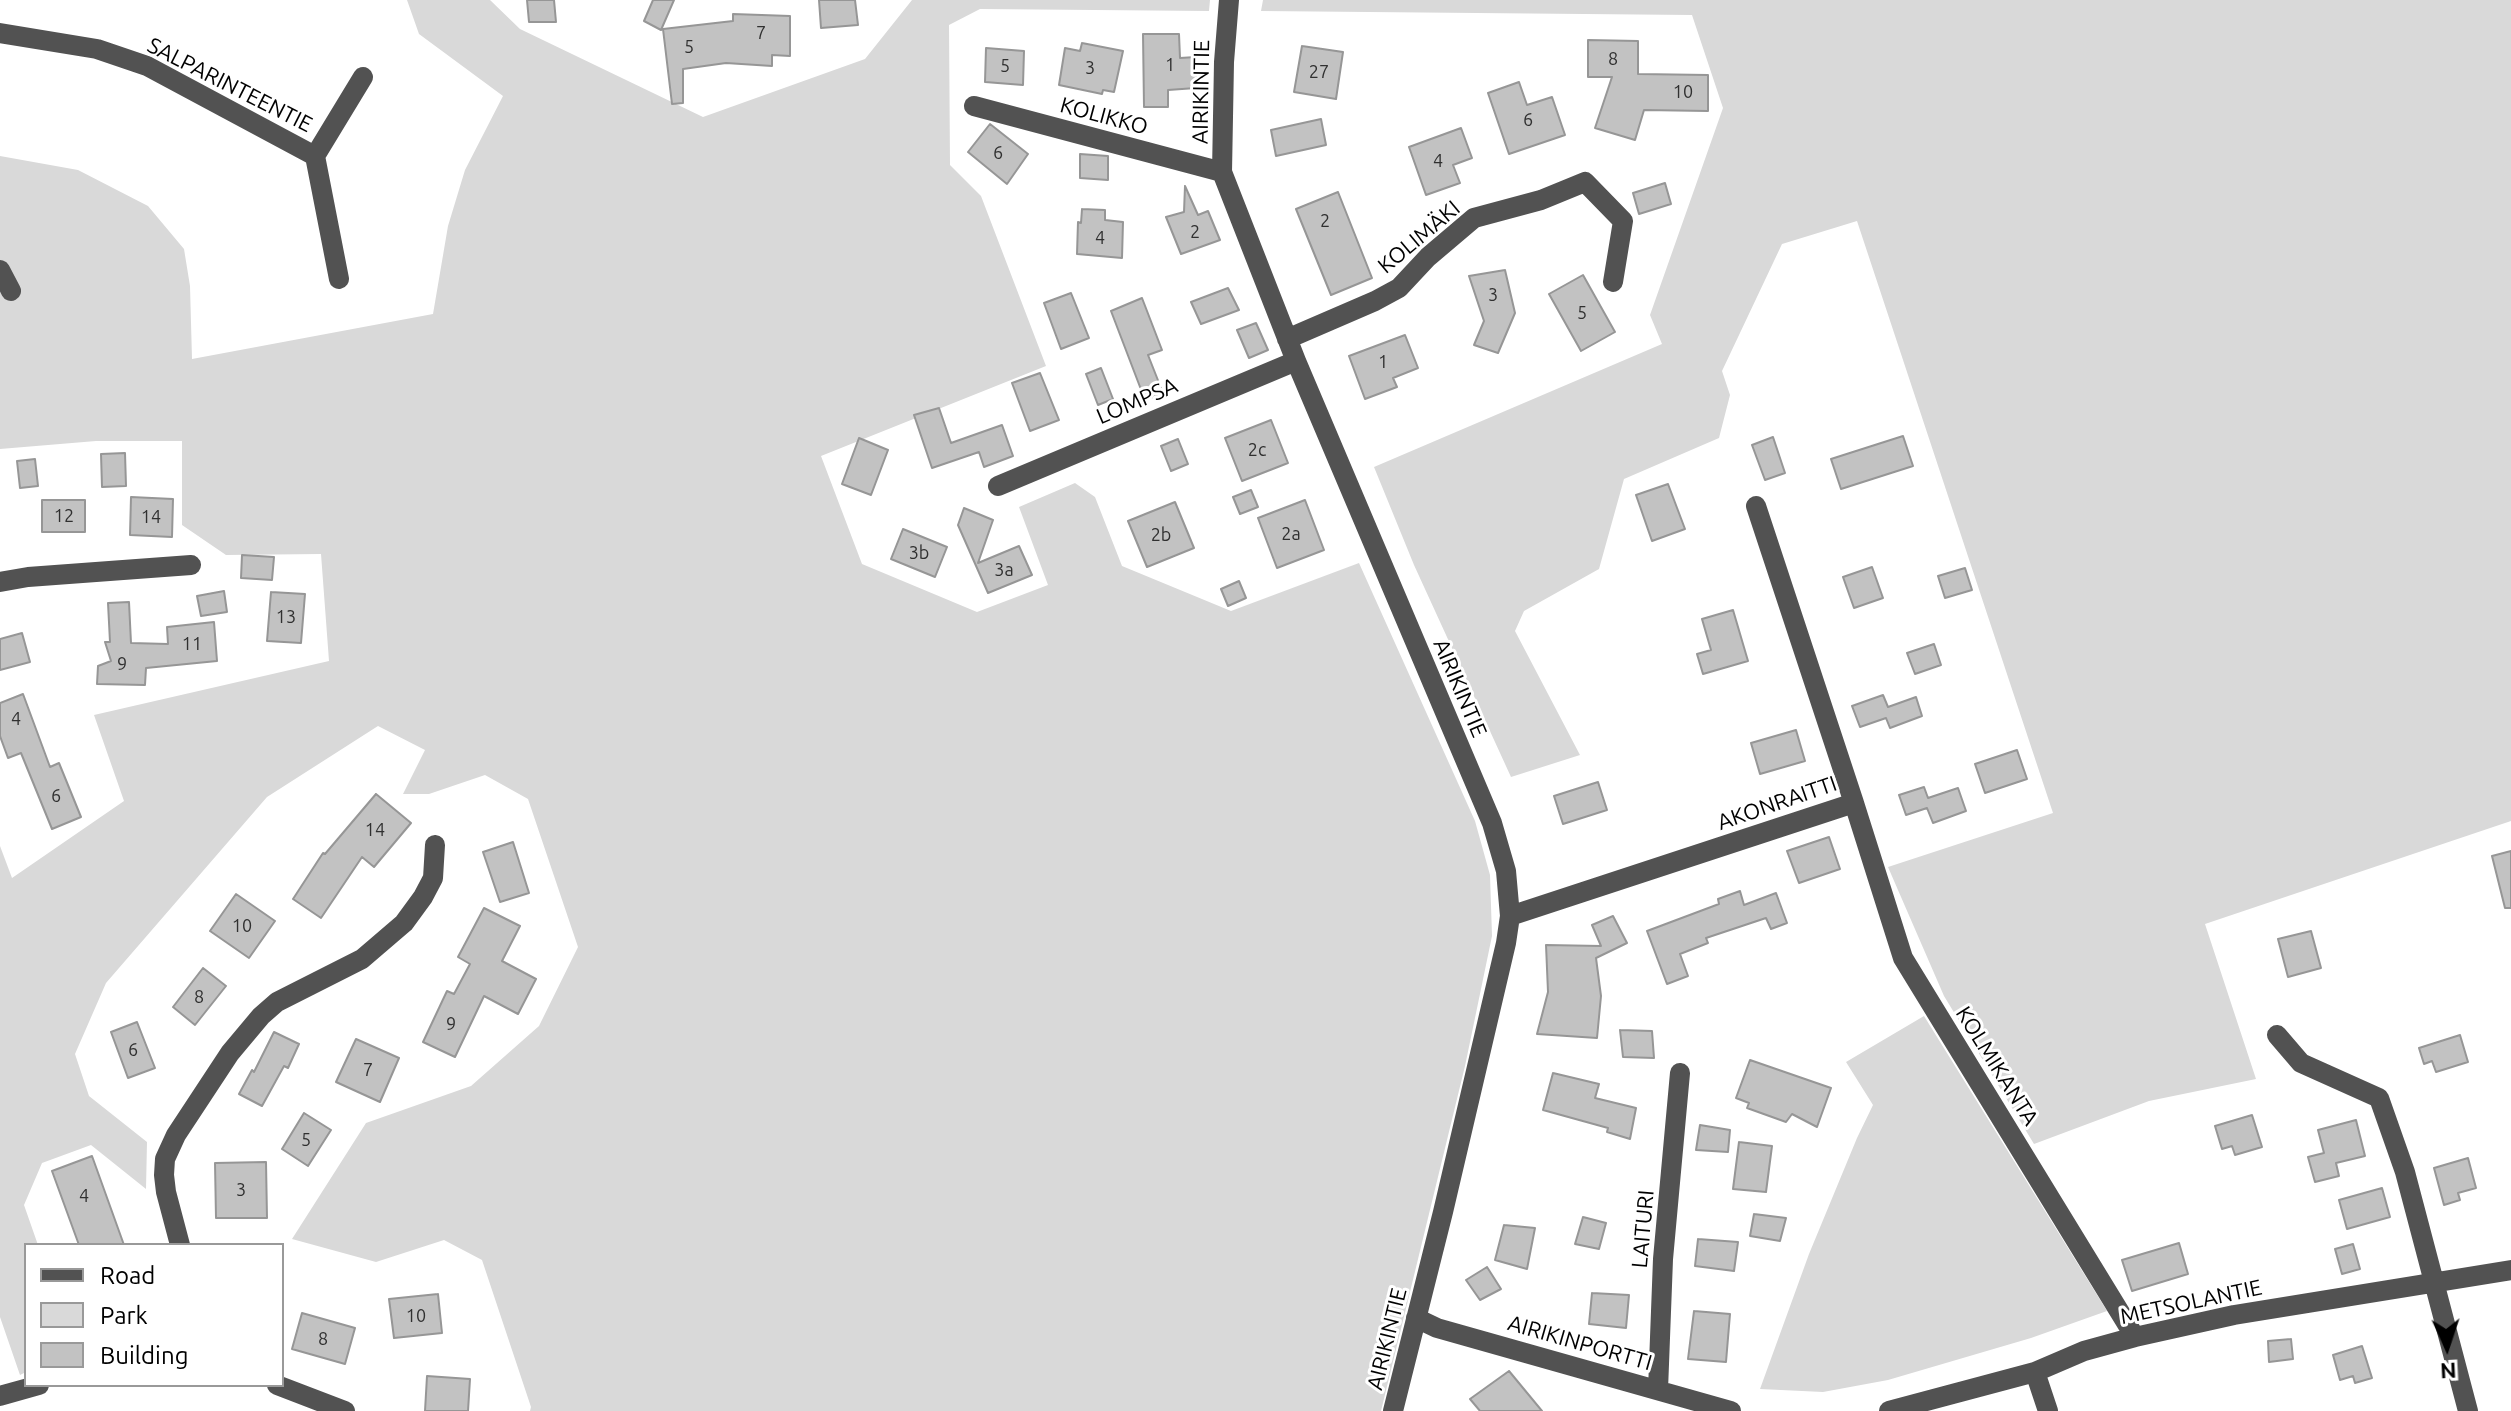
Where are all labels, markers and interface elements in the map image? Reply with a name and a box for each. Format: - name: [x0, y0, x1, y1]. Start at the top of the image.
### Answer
- house number: 7: [756, 22, 766, 44]
- street label: SALPARINTEENTIE: [143, 32, 317, 138]
- house number: 5: [684, 36, 694, 58]
- street label: AIRIKINTIE: [1187, 40, 1215, 144]
- house number: 8: [1608, 48, 1618, 70]
- house number: 1: [1165, 54, 1175, 76]
- house number: 5: [1000, 55, 1010, 77]
- house number: 3: [1085, 57, 1095, 79]
- house number: 27: [1309, 61, 1329, 83]
- house number: 10: [1673, 81, 1693, 103]
- street label: KOLIKKO: [1057, 92, 1151, 140]
- house number: 6: [1523, 109, 1533, 131]
- house number: 6: [993, 142, 1003, 164]
- house number: 4: [1433, 150, 1443, 172]
- street label: KOLIMÄKI: [1373, 195, 1465, 279]
- house number: 2: [1320, 210, 1330, 232]
- house number: 2: [1190, 221, 1200, 243]
- house number: 4: [1095, 227, 1105, 249]
- house number: 3: [1488, 284, 1498, 306]
- house number: 5: [1577, 302, 1587, 324]
- house number: 1: [1378, 351, 1388, 373]
- street label: LOMPSA: [1092, 372, 1182, 430]
- house number: 2c: [1248, 439, 1266, 461]
- house number: 12: [54, 505, 74, 527]
- house number: 14: [141, 506, 161, 528]
- house number: 2a: [1281, 523, 1301, 545]
- house number: 2b: [1151, 524, 1171, 546]
- house number: 3b: [909, 542, 929, 564]
- house number: 3a: [994, 559, 1014, 581]
- house number: 13: [276, 606, 296, 628]
- house number: 11: [182, 633, 202, 655]
- street label: AIRIKINTIE: [1427, 635, 1493, 741]
- house number: 9: [117, 653, 127, 675]
- house number: 4: [11, 708, 21, 730]
- street label: AKONRAITTI: [1714, 770, 1840, 836]
- house number: 6: [51, 785, 61, 807]
- house number: 14: [365, 819, 385, 841]
- house number: 10: [232, 915, 252, 937]
- house number: 8: [194, 986, 204, 1008]
- street label: KOLMIKANTA: [1950, 1002, 2044, 1130]
- house number: 9: [446, 1013, 456, 1035]
- house number: 6: [128, 1039, 138, 1061]
- house number: 7: [363, 1059, 373, 1081]
- house number: 5: [301, 1129, 311, 1151]
- house number: 3: [236, 1179, 246, 1201]
- house number: 4: [79, 1185, 89, 1207]
- street label: LAITURI: [1626, 1189, 1660, 1269]
- legend: [24, 1243, 284, 1387]
- text: Road: [100, 1262, 155, 1289]
- street label: METSOLANTIE: [2118, 1274, 2264, 1330]
- street label: AIRIKINTIE: [1362, 1285, 1412, 1393]
- text: Park: [100, 1302, 148, 1329]
- house number: 10: [406, 1305, 426, 1327]
- north arrow: [2407, 1307, 2487, 1387]
- street label: AIRIKINPORTTI: [1505, 1310, 1655, 1376]
- house number: 8: [318, 1328, 328, 1350]
- text: Building: [100, 1342, 188, 1369]
- text: N: [2439, 1359, 2457, 1384]

